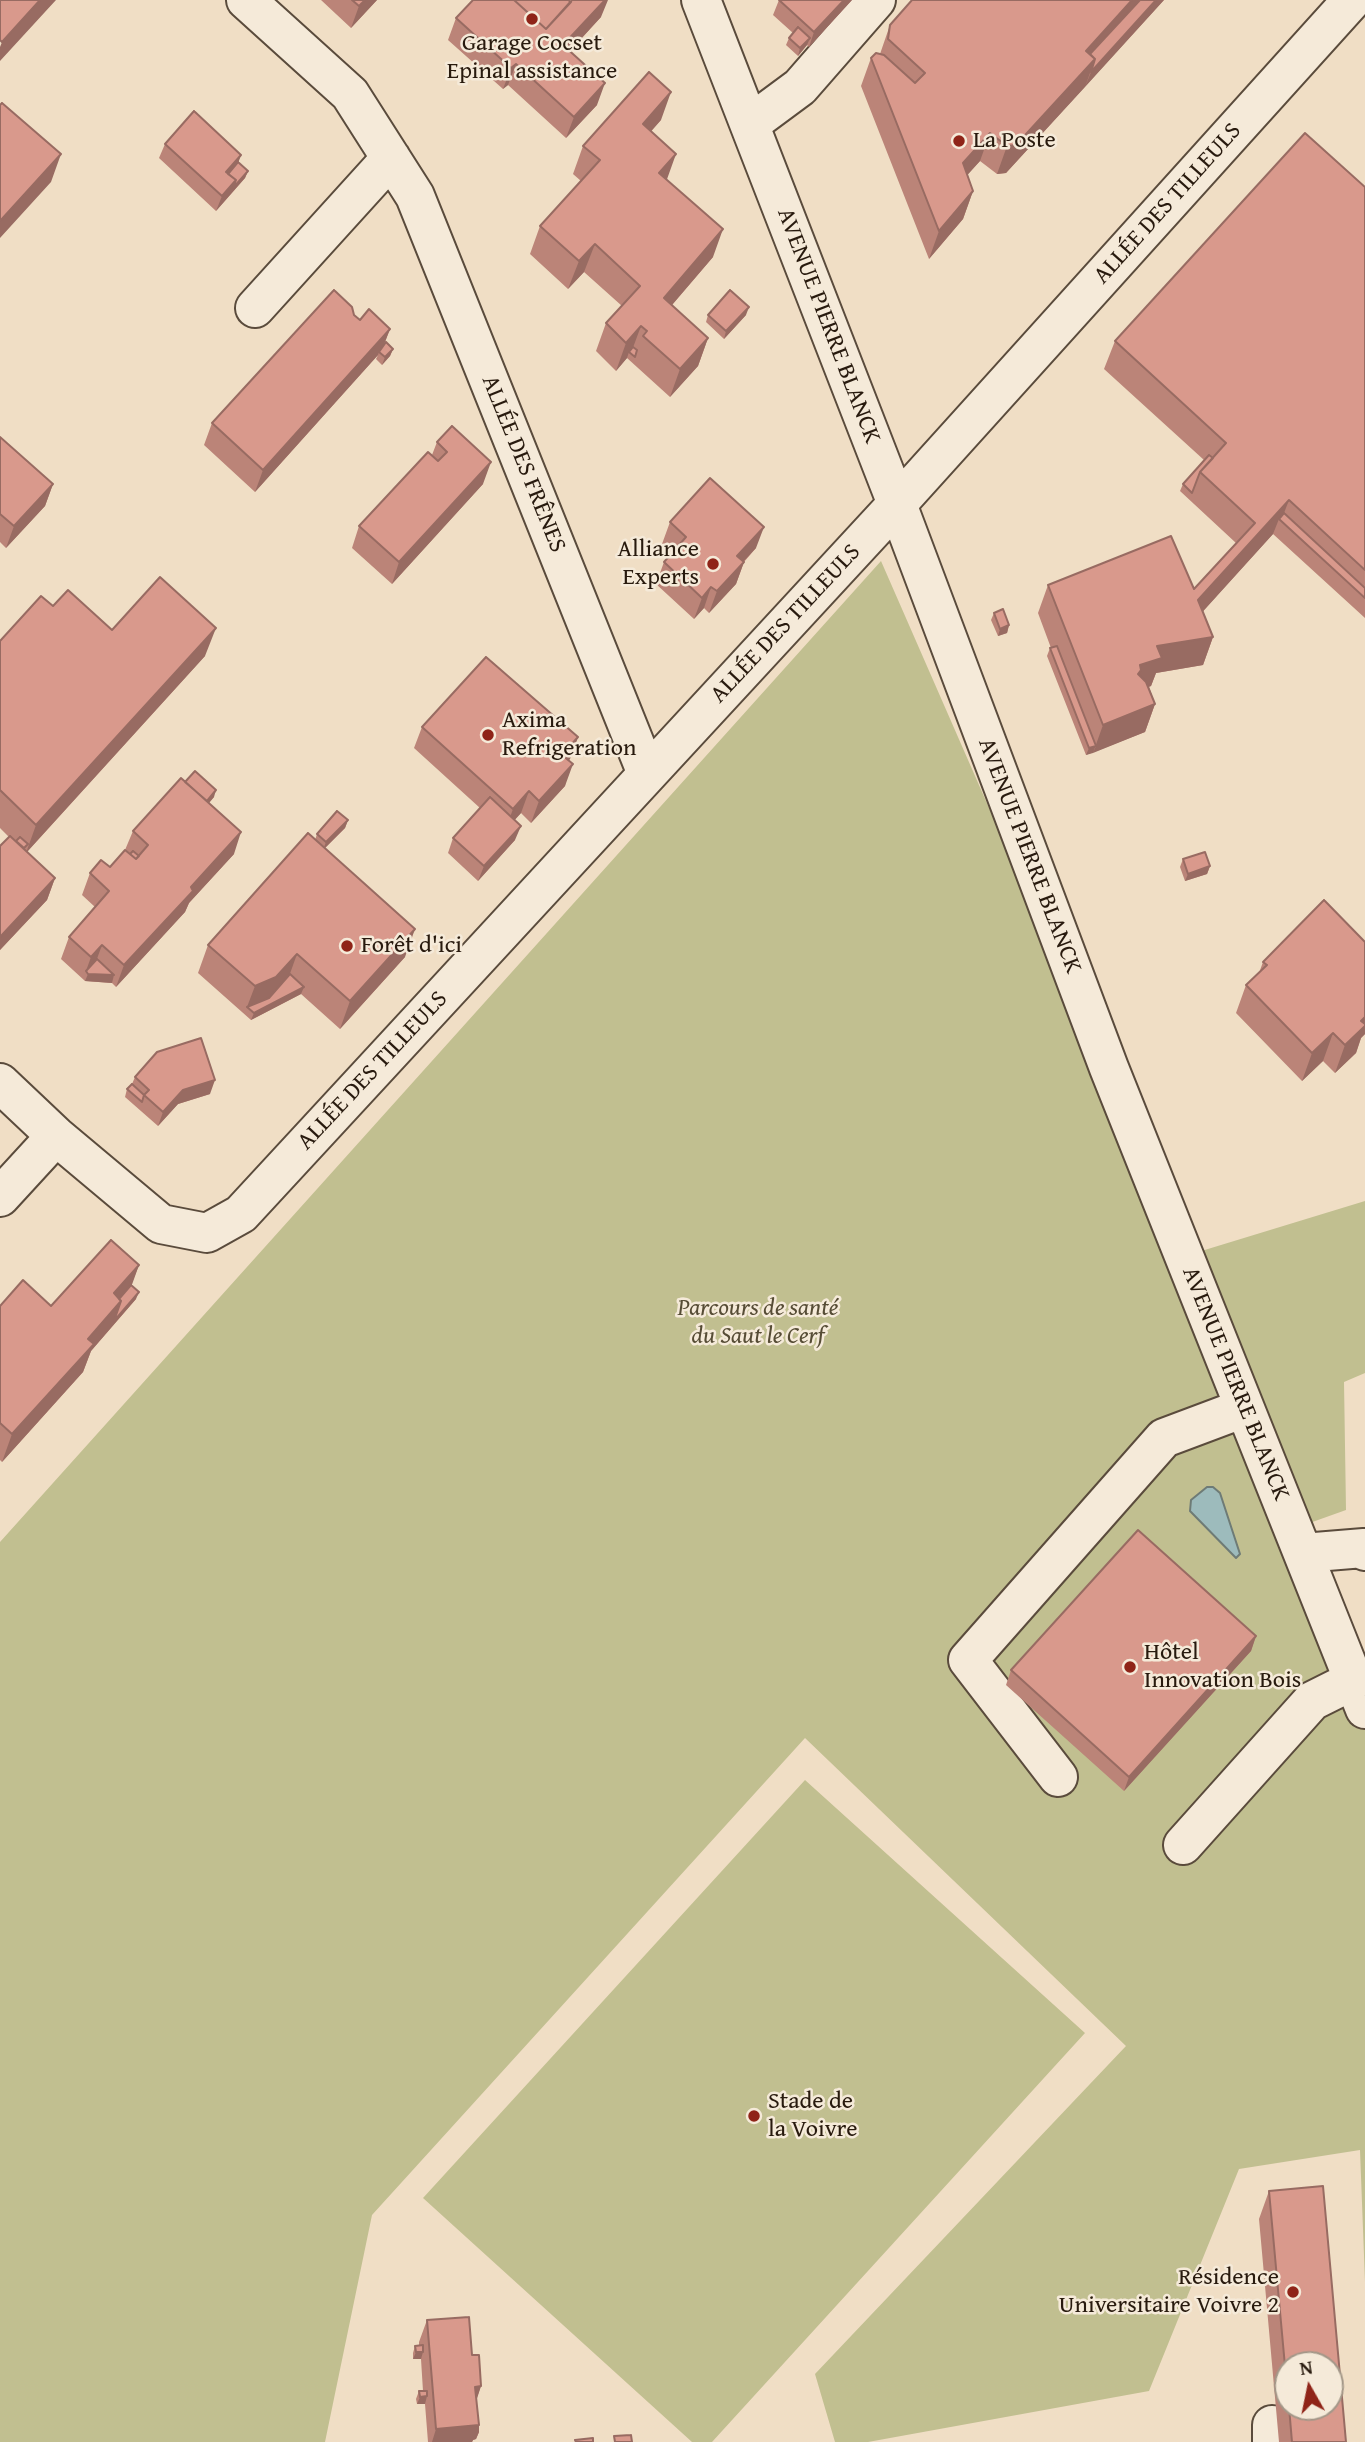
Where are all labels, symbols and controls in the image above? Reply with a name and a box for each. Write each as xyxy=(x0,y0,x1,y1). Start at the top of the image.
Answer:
marker: Garage Cocset Epinal assistance xyxy=(524,11,540,27)
place label: Garage Cocset Epinal assistance xyxy=(447,30,617,86)
street label: ALLÉE DES TILLEULS xyxy=(1088,118,1248,290)
place label: La Poste xyxy=(973,127,1056,155)
marker: La Poste xyxy=(951,133,967,149)
street label: AVENUE PIERRE BLANCK xyxy=(770,204,886,448)
street label: ALLÉE DES FRÊNES xyxy=(474,371,572,557)
place label: Alliance Experts xyxy=(618,536,699,592)
street label: ALLÉE DES TILLEULS xyxy=(705,539,867,709)
marker: Alliance Experts xyxy=(705,556,721,572)
place label: Axima Refrigeration xyxy=(502,707,637,763)
marker: Axima Refrigeration xyxy=(480,727,496,743)
street label: AVENUE PIERRE BLANCK xyxy=(971,734,1087,978)
place label: Forêt d'ici xyxy=(361,932,462,960)
marker: Forêt d'ici xyxy=(339,938,355,954)
street label: ALLÉE DES TILLEULS xyxy=(292,986,454,1156)
street label: AVENUE PIERRE BLANCK xyxy=(1175,1263,1295,1505)
park label: Parcours de santé du Saut le Cerf xyxy=(678,1295,838,1351)
place label: Hôtel Innovation Bois xyxy=(1144,1639,1301,1695)
marker: Hôtel Innovation Bois xyxy=(1122,1659,1138,1675)
place label: Stade de la Voivre xyxy=(768,2088,857,2144)
marker: Stade de la Voivre xyxy=(746,2108,762,2124)
place label: Résidence Universitaire Voivre 2 xyxy=(1059,2264,1279,2320)
marker: Résidence Universitaire Voivre 2 xyxy=(1285,2284,1301,2300)
north arrow xyxy=(1274,2351,1344,2421)
text: N xyxy=(1298,2352,1314,2382)

